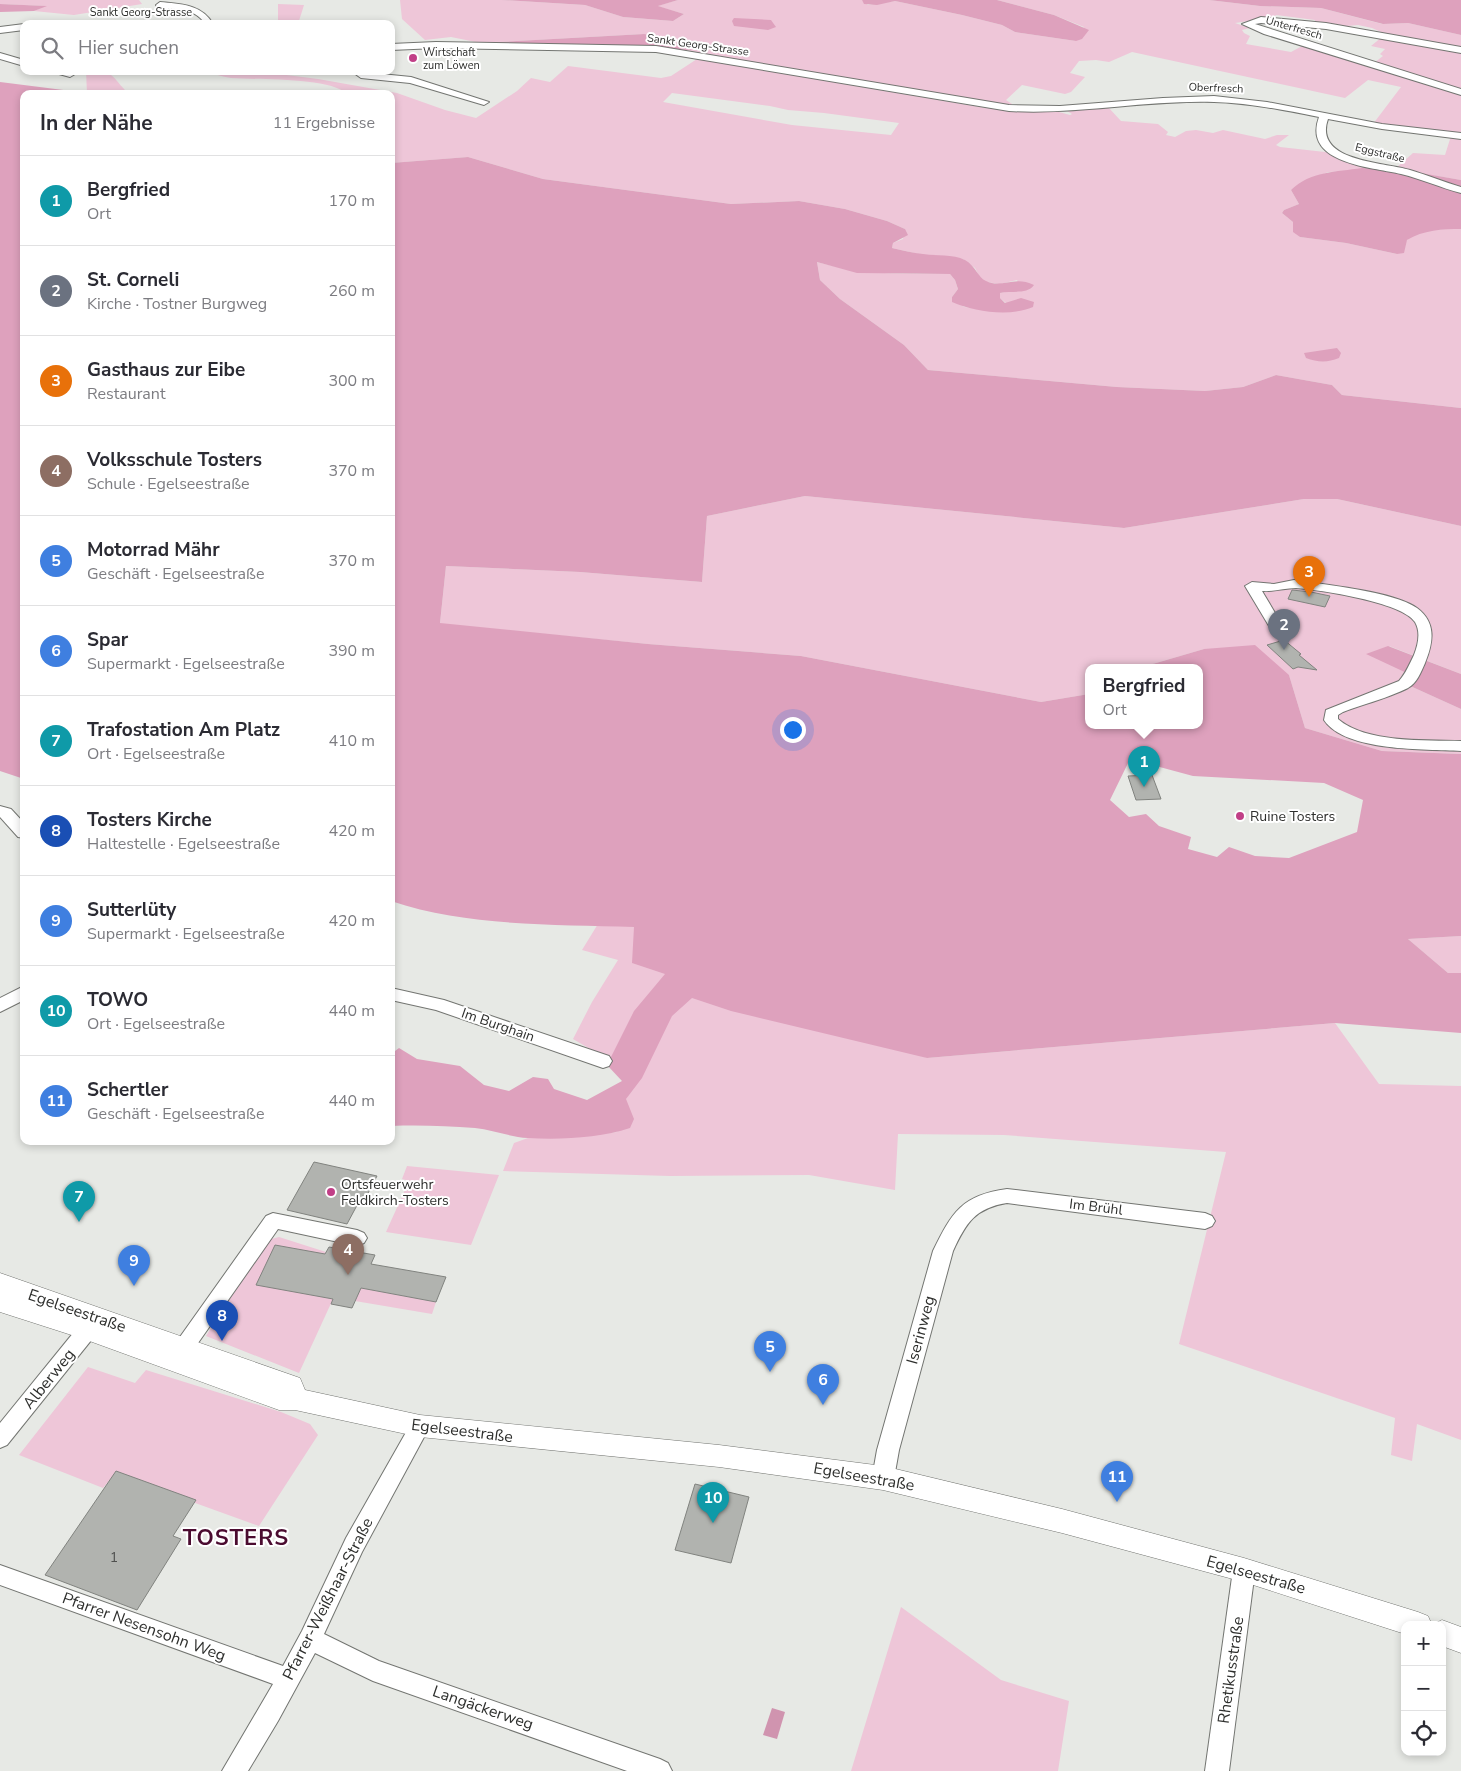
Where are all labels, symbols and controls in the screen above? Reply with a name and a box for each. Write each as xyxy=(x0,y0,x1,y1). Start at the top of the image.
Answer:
street label: Sankt Georg-Strasse xyxy=(90,5,192,20)
street label: Unterfresch xyxy=(1264,13,1324,43)
search box xyxy=(20,20,395,75)
street label: Sankt Georg-Strasse xyxy=(646,30,750,60)
icon: search xyxy=(38,34,66,62)
text: Hier suchen xyxy=(78,35,179,61)
place label: Wirtschaft zum Löwen xyxy=(423,45,480,73)
marker: Wirtschaft zum Löwen xyxy=(407,52,419,64)
street label: Oberfresch xyxy=(1188,80,1244,96)
text: In der Nähe xyxy=(40,109,153,137)
text: 11 Ergebnisse xyxy=(273,112,375,134)
street label: Eggstraße xyxy=(1354,140,1407,166)
text: Bergfried xyxy=(87,177,170,203)
text: 1 xyxy=(51,190,61,212)
text: 170 m xyxy=(328,190,375,212)
text: Ort xyxy=(87,203,111,225)
text: St. Corneli xyxy=(87,267,179,293)
text: 2 xyxy=(51,280,61,302)
text: 260 m xyxy=(328,280,375,302)
text: Kirche · Tostner Burgweg xyxy=(87,293,267,315)
text: Gasthaus zur Eibe xyxy=(87,357,245,383)
text: 3 xyxy=(51,370,61,392)
text: 300 m xyxy=(328,370,375,392)
text: Restaurant xyxy=(87,383,166,405)
text: Volksschule Tosters xyxy=(87,447,262,473)
text: 4 xyxy=(51,460,61,482)
text: 370 m xyxy=(328,460,375,482)
text: Schule · Egelseestraße xyxy=(87,473,250,495)
text: Motorrad Mähr xyxy=(87,537,220,563)
text: 5 xyxy=(51,550,61,572)
text: 370 m xyxy=(328,550,375,572)
pin: 3 xyxy=(1293,556,1325,597)
text: Geschäft · Egelseestraße xyxy=(87,563,264,585)
pin: 2 xyxy=(1268,609,1300,650)
text: Spar xyxy=(87,627,128,653)
text: 6 xyxy=(51,640,61,662)
text: 390 m xyxy=(328,640,375,662)
text: Supermarkt · Egelseestraße xyxy=(87,653,285,675)
popup xyxy=(1085,664,1203,729)
text: Bergfried xyxy=(1102,673,1186,699)
text: Ort xyxy=(1102,699,1127,721)
text: Trafostation Am Platz xyxy=(87,717,280,743)
your location xyxy=(780,717,806,743)
text: 7 xyxy=(51,730,61,752)
text: 410 m xyxy=(328,730,375,752)
text: Ort · Egelseestraße xyxy=(87,743,225,765)
pin: 1 xyxy=(1128,746,1160,787)
text: Tosters Kirche xyxy=(87,807,212,833)
place label: Ruine Tosters xyxy=(1250,807,1335,826)
marker: Ruine Tosters xyxy=(1234,810,1246,822)
text: 8 xyxy=(51,820,61,842)
text: 420 m xyxy=(328,820,375,842)
text: Haltestelle · Egelseestraße xyxy=(87,833,280,855)
text: Sutterlüty xyxy=(87,897,176,923)
text: 9 xyxy=(51,910,61,932)
text: 420 m xyxy=(328,910,375,932)
text: Supermarkt · Egelseestraße xyxy=(87,923,285,945)
text: TOWO xyxy=(87,987,148,1013)
text: 10 xyxy=(46,1000,66,1022)
text: 440 m xyxy=(328,1000,375,1022)
street label: Im Burghain xyxy=(459,1004,537,1046)
text: Ort · Egelseestraße xyxy=(87,1013,225,1035)
text: Schertler xyxy=(87,1077,168,1103)
text: 11 xyxy=(46,1090,66,1112)
text: 440 m xyxy=(328,1090,375,1112)
text: Geschäft · Egelseestraße xyxy=(87,1103,264,1125)
place label: Ortsfeuerwehr Feldkirch-Tosters xyxy=(341,1175,449,1210)
pin: 7 xyxy=(63,1181,95,1222)
marker: Ortsfeuerwehr Feldkirch-Tosters xyxy=(325,1186,337,1198)
street label: Im Brühl xyxy=(1068,1194,1125,1220)
pin: 4 xyxy=(332,1234,364,1275)
pin: 9 xyxy=(118,1245,150,1286)
street label: Egelseestraße xyxy=(25,1284,129,1338)
street label: Iserinweg xyxy=(901,1293,941,1367)
pin: 8 xyxy=(206,1300,238,1341)
pin: 5 xyxy=(754,1331,786,1372)
street label: Alberweg xyxy=(18,1344,80,1414)
pin: 6 xyxy=(807,1364,839,1405)
street label: Egelseestraße xyxy=(410,1414,514,1448)
street label: Egelseestraße xyxy=(812,1457,916,1497)
pin: 11 xyxy=(1101,1461,1133,1502)
pin: 10 xyxy=(697,1482,729,1523)
street label: Pfarrer-Weißhaar-Straße xyxy=(277,1514,379,1684)
district label: TOSTERS xyxy=(183,1523,289,1553)
house number: 1 xyxy=(110,1548,118,1567)
street label: Egelseestraße xyxy=(1204,1550,1308,1600)
street label: Pfarrer Nesensohn Weg xyxy=(59,1587,229,1667)
street label: Rhetikusstraße xyxy=(1213,1615,1249,1725)
map controls xyxy=(1401,1621,1446,1756)
button: + xyxy=(1401,1621,1446,1666)
button: − xyxy=(1401,1666,1446,1711)
street label: Langäckerweg xyxy=(430,1680,536,1736)
button: locate xyxy=(1401,1711,1446,1756)

